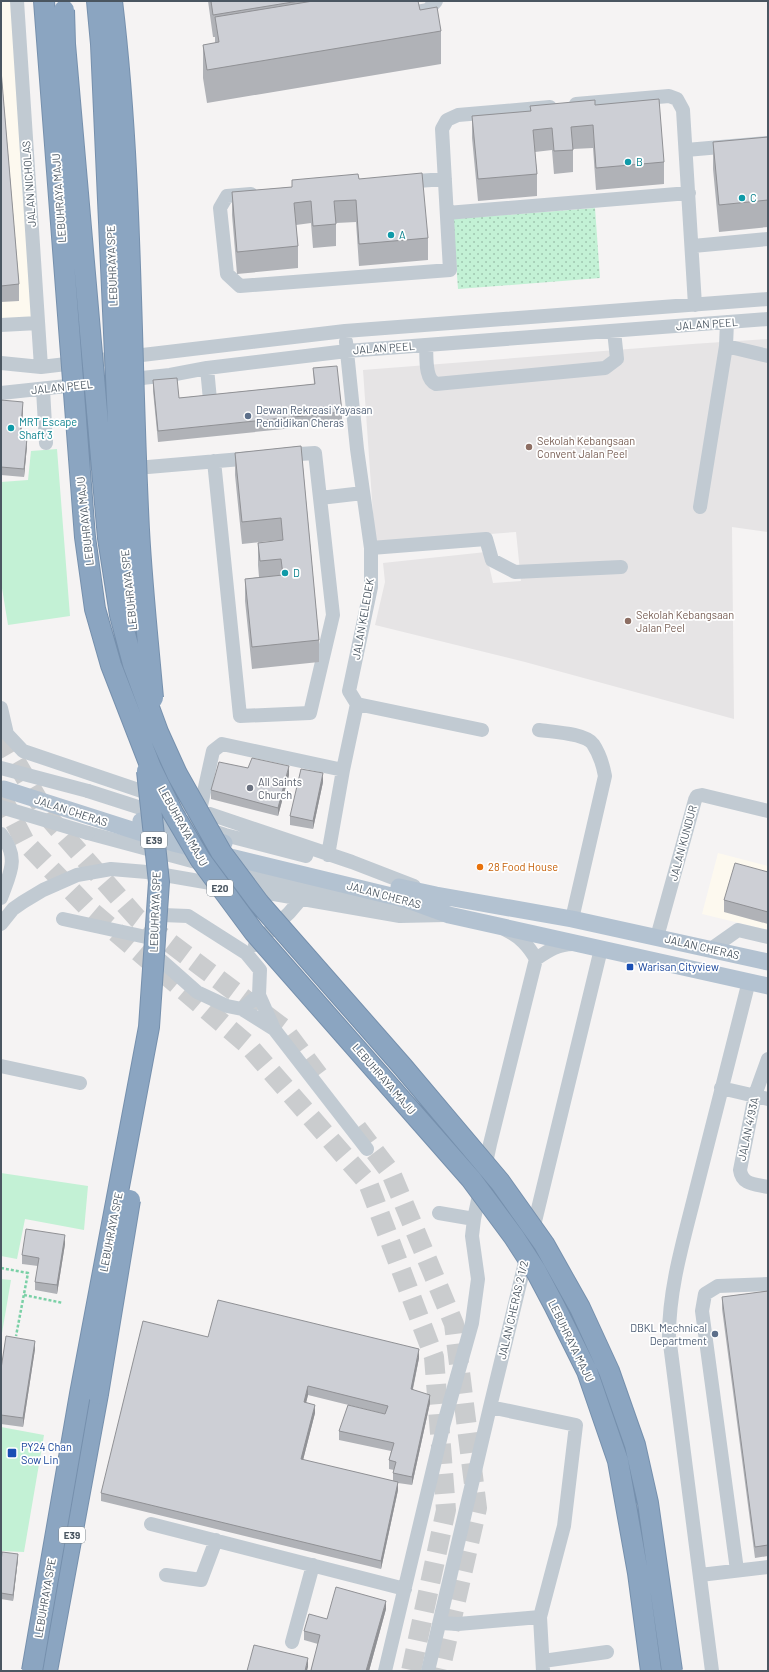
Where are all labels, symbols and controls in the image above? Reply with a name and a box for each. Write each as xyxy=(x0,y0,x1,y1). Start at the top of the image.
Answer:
street label: JALAN NICHOLAS xyxy=(19,140,38,228)
street label: LEBUHRAYA MAJU xyxy=(49,153,68,243)
place label: B xyxy=(636,155,643,168)
marker: B xyxy=(623,157,633,167)
place label: C xyxy=(750,191,757,204)
marker: C xyxy=(737,193,747,203)
street label: LEBUHRAYA SPE xyxy=(104,225,119,307)
place label: A xyxy=(399,228,406,241)
marker: A xyxy=(386,230,396,240)
street label: JALAN PEEL xyxy=(676,315,738,332)
street label: JALAN PEEL xyxy=(353,339,415,356)
street label: JALAN PEEL xyxy=(30,377,93,396)
place label: Dewan Rekreasi Yayasan Pendidikan Cheras xyxy=(256,403,373,429)
marker: Dewan Rekreasi Yayasan Pendidikan Cheras xyxy=(243,411,253,421)
place label: MRT Escape Shaft 3 xyxy=(19,415,77,441)
marker: MRT Escape Shaft 3 xyxy=(6,423,16,433)
place label: Sekolah Kebangsaan Convent Jalan Peel xyxy=(537,434,635,460)
marker: Sekolah Kebangsaan Convent Jalan Peel xyxy=(524,442,534,452)
street label: LEBUHRAYA MAJU xyxy=(73,476,96,566)
street label: LEBUHRAYA SPE xyxy=(118,549,139,631)
place label: D xyxy=(293,566,300,579)
marker: D xyxy=(280,568,290,578)
street label: JALAN KELEDEK xyxy=(349,577,376,661)
place label: Sekolah Kebangsaan Jalan Peel xyxy=(636,608,734,634)
marker: Sekolah Kebangsaan Jalan Peel xyxy=(623,616,633,626)
place label: All Saints Church xyxy=(258,775,302,801)
street label: LEBUHRAYA MAJU xyxy=(156,783,211,868)
marker: All Saints Church xyxy=(245,783,255,793)
street label: JALAN CHERAS xyxy=(33,793,109,829)
street label: JALAN KUNDUR xyxy=(666,803,699,882)
road number: E39 xyxy=(141,832,167,848)
place label: 28 Food House xyxy=(488,860,558,873)
marker: 28 Food House xyxy=(475,862,485,872)
street label: LEBUHRAYA SPE xyxy=(147,871,162,953)
street label: JALAN CHERAS xyxy=(346,878,423,911)
road number: E20 xyxy=(207,880,233,896)
street label: JALAN CHERAS xyxy=(663,932,741,961)
place label: Warisan Cityview xyxy=(638,960,719,973)
marker: Warisan Cityview xyxy=(625,962,635,972)
street label: LEBUHRAYA MAJU xyxy=(350,1041,419,1117)
street label: JALAN 4/93A xyxy=(734,1096,761,1162)
street label: LEBUHRAYA SPE xyxy=(96,1191,125,1273)
street label: JALAN CHERAS 2 1/2 xyxy=(495,1259,530,1360)
street label: LEBUHRAYA MAJU xyxy=(546,1298,597,1384)
place label: DBKL Mechnical Department xyxy=(630,1321,707,1347)
marker: DBKL Mechnical Department xyxy=(710,1329,720,1339)
place label: PY24 Chan Sow Lin xyxy=(21,1440,72,1466)
marker: PY24 Chan Sow Lin xyxy=(6,1447,18,1459)
road number: E39 xyxy=(59,1527,85,1543)
street label: LEBUHRAYA SPE xyxy=(31,1557,58,1639)

